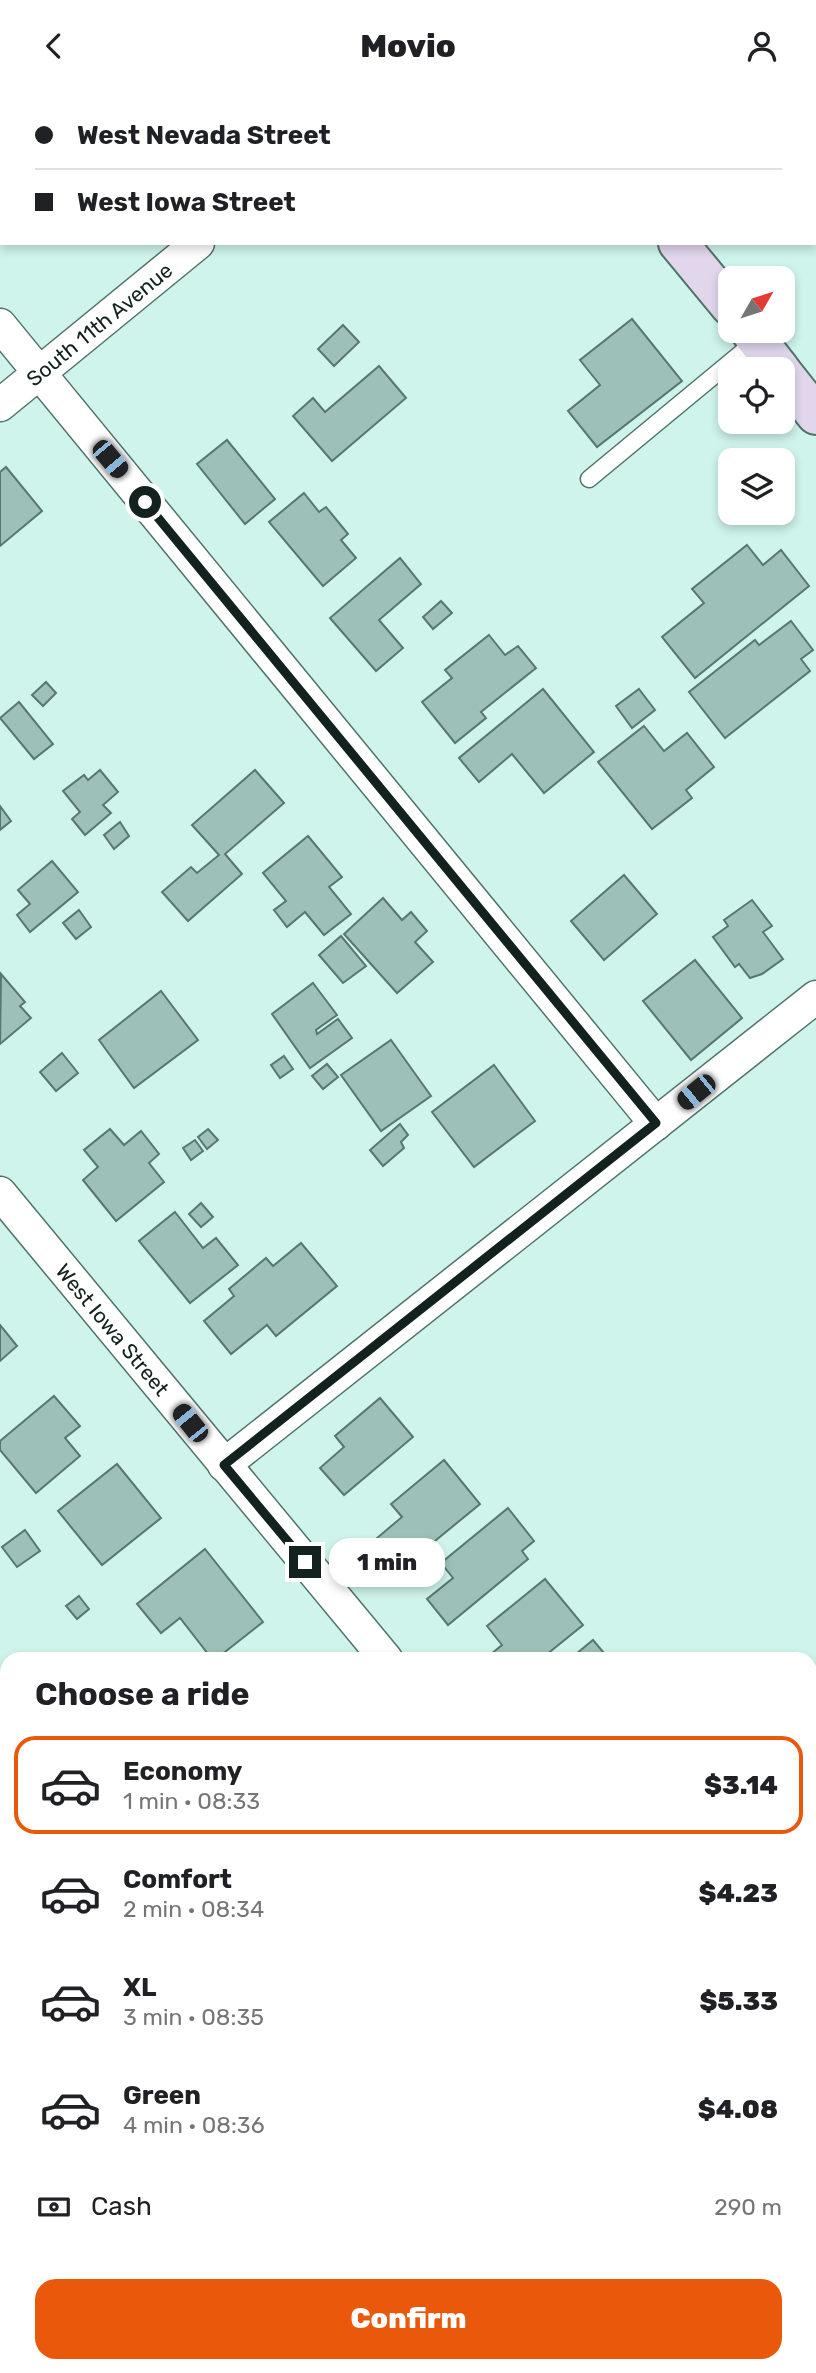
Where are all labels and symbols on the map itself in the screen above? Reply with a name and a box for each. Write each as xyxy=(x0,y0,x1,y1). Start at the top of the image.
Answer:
street label: South 11th Avenue xyxy=(21,257,177,391)
north arrow xyxy=(718,266,794,343)
car xyxy=(89,436,132,482)
route start xyxy=(129,486,161,518)
car xyxy=(674,1071,719,1113)
street label: West Iowa Street xyxy=(51,1258,175,1400)
car xyxy=(169,1400,212,1446)
callout: 1 min xyxy=(330,1537,445,1587)
route end xyxy=(289,1546,321,1578)

